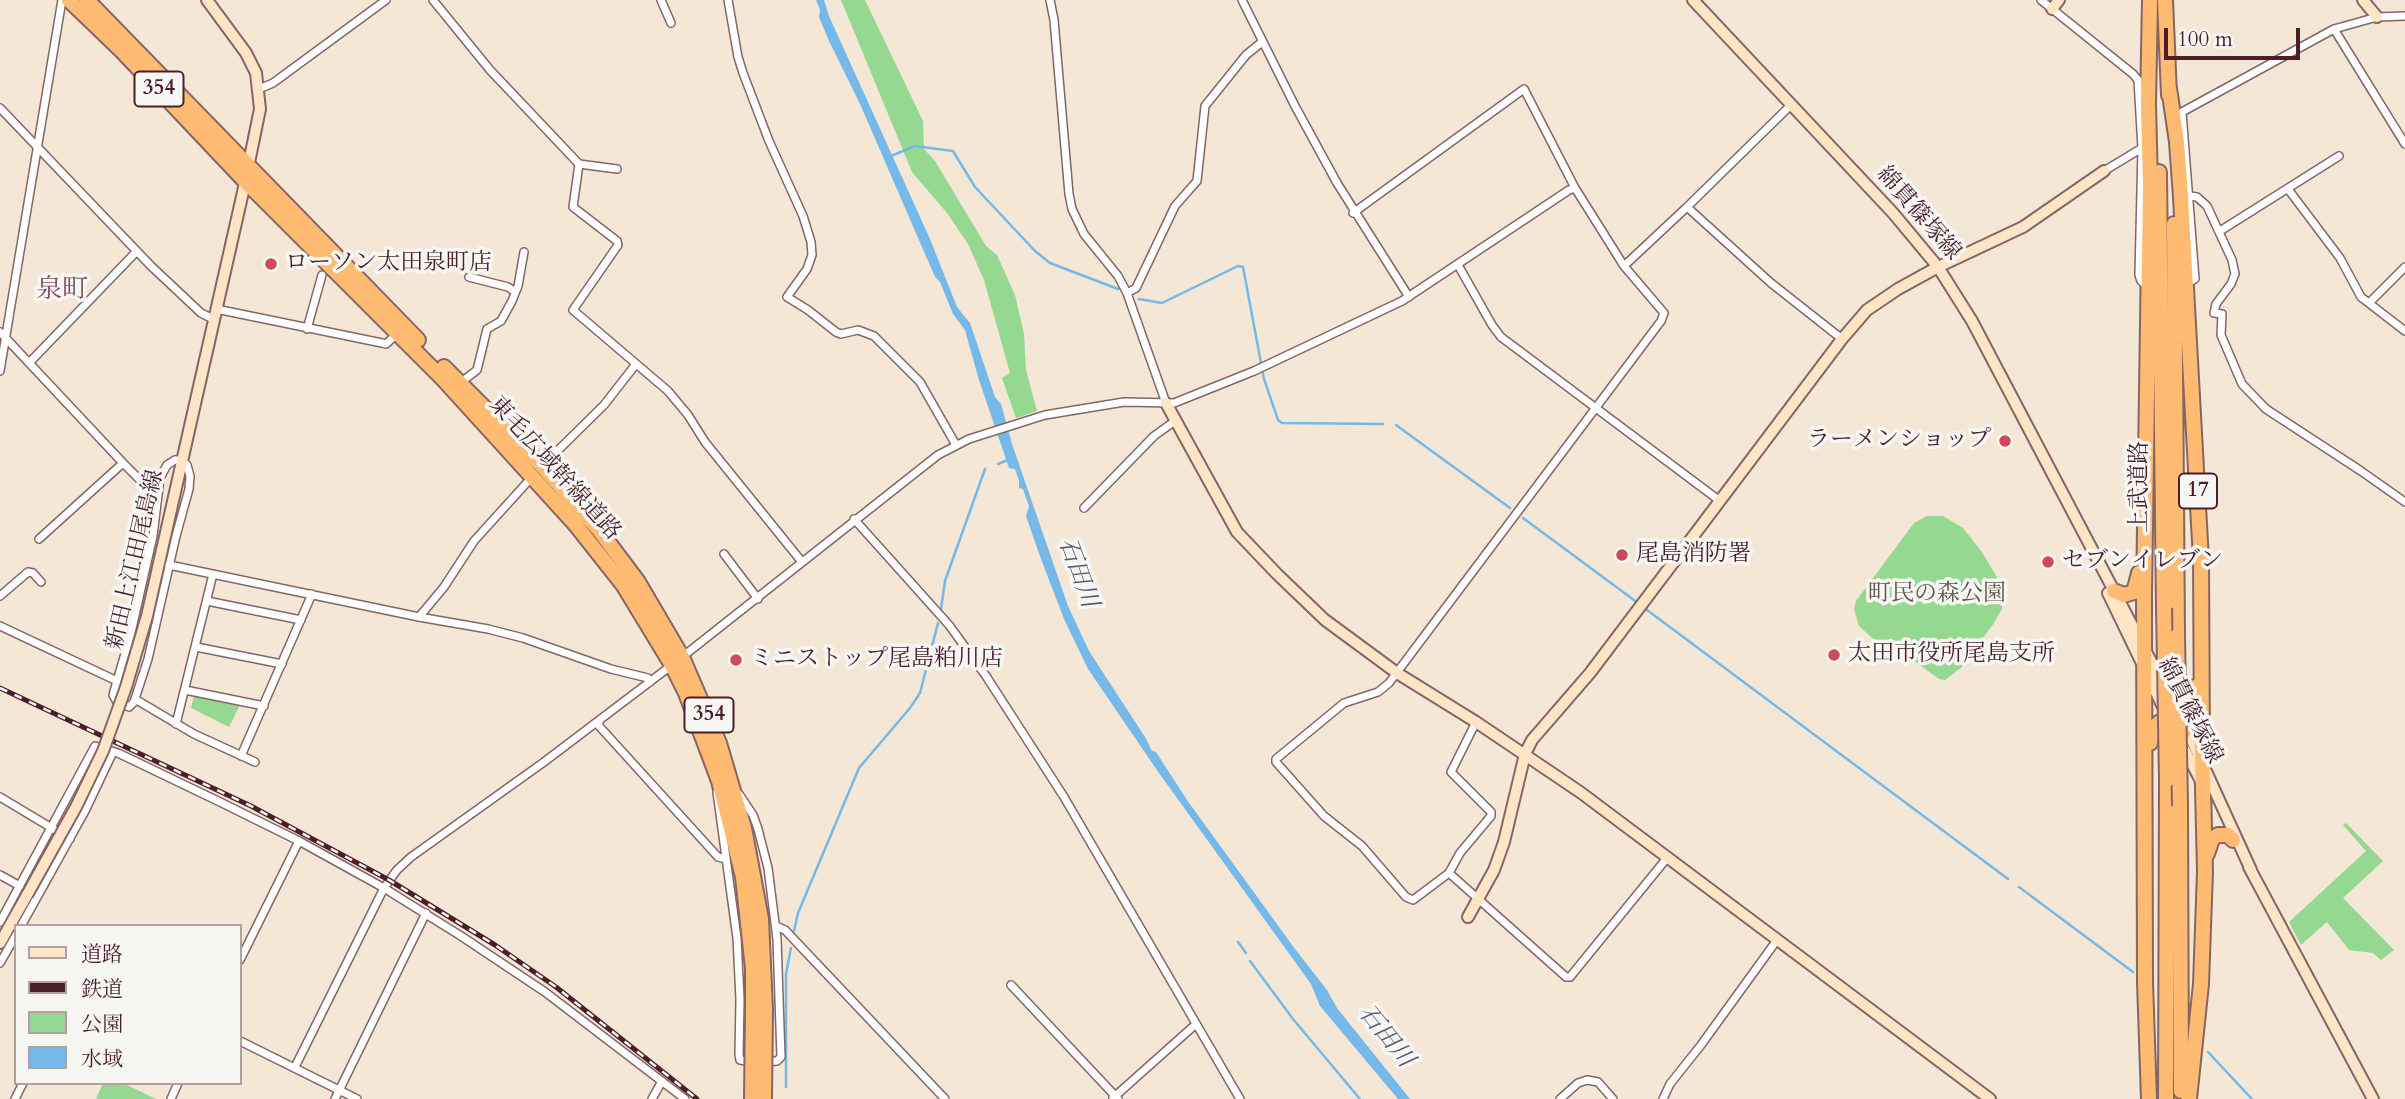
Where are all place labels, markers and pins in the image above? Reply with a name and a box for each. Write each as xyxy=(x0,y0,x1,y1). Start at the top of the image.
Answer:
place label: ローソン太田泉町店 xyxy=(285,250,492,278)
marker: ローソン太田泉町店 xyxy=(263,256,279,272)
place label: ラーメンショップ xyxy=(1807,427,1991,455)
marker: ラーメンショップ xyxy=(1997,433,2013,449)
place label: 尾島消防署 xyxy=(1636,541,1751,569)
marker: 尾島消防署 xyxy=(1614,547,1630,563)
place label: セブンイレブン xyxy=(2062,548,2223,576)
marker: セブンイレブン xyxy=(2040,554,2056,570)
place label: 太田市役所尾島支所 xyxy=(1848,641,2055,669)
place label: ミニストップ尾島粕川店 xyxy=(750,646,1003,674)
marker: 太田市役所尾島支所 xyxy=(1826,647,1842,663)
marker: ミニストップ尾島粕川店 xyxy=(728,652,744,668)

